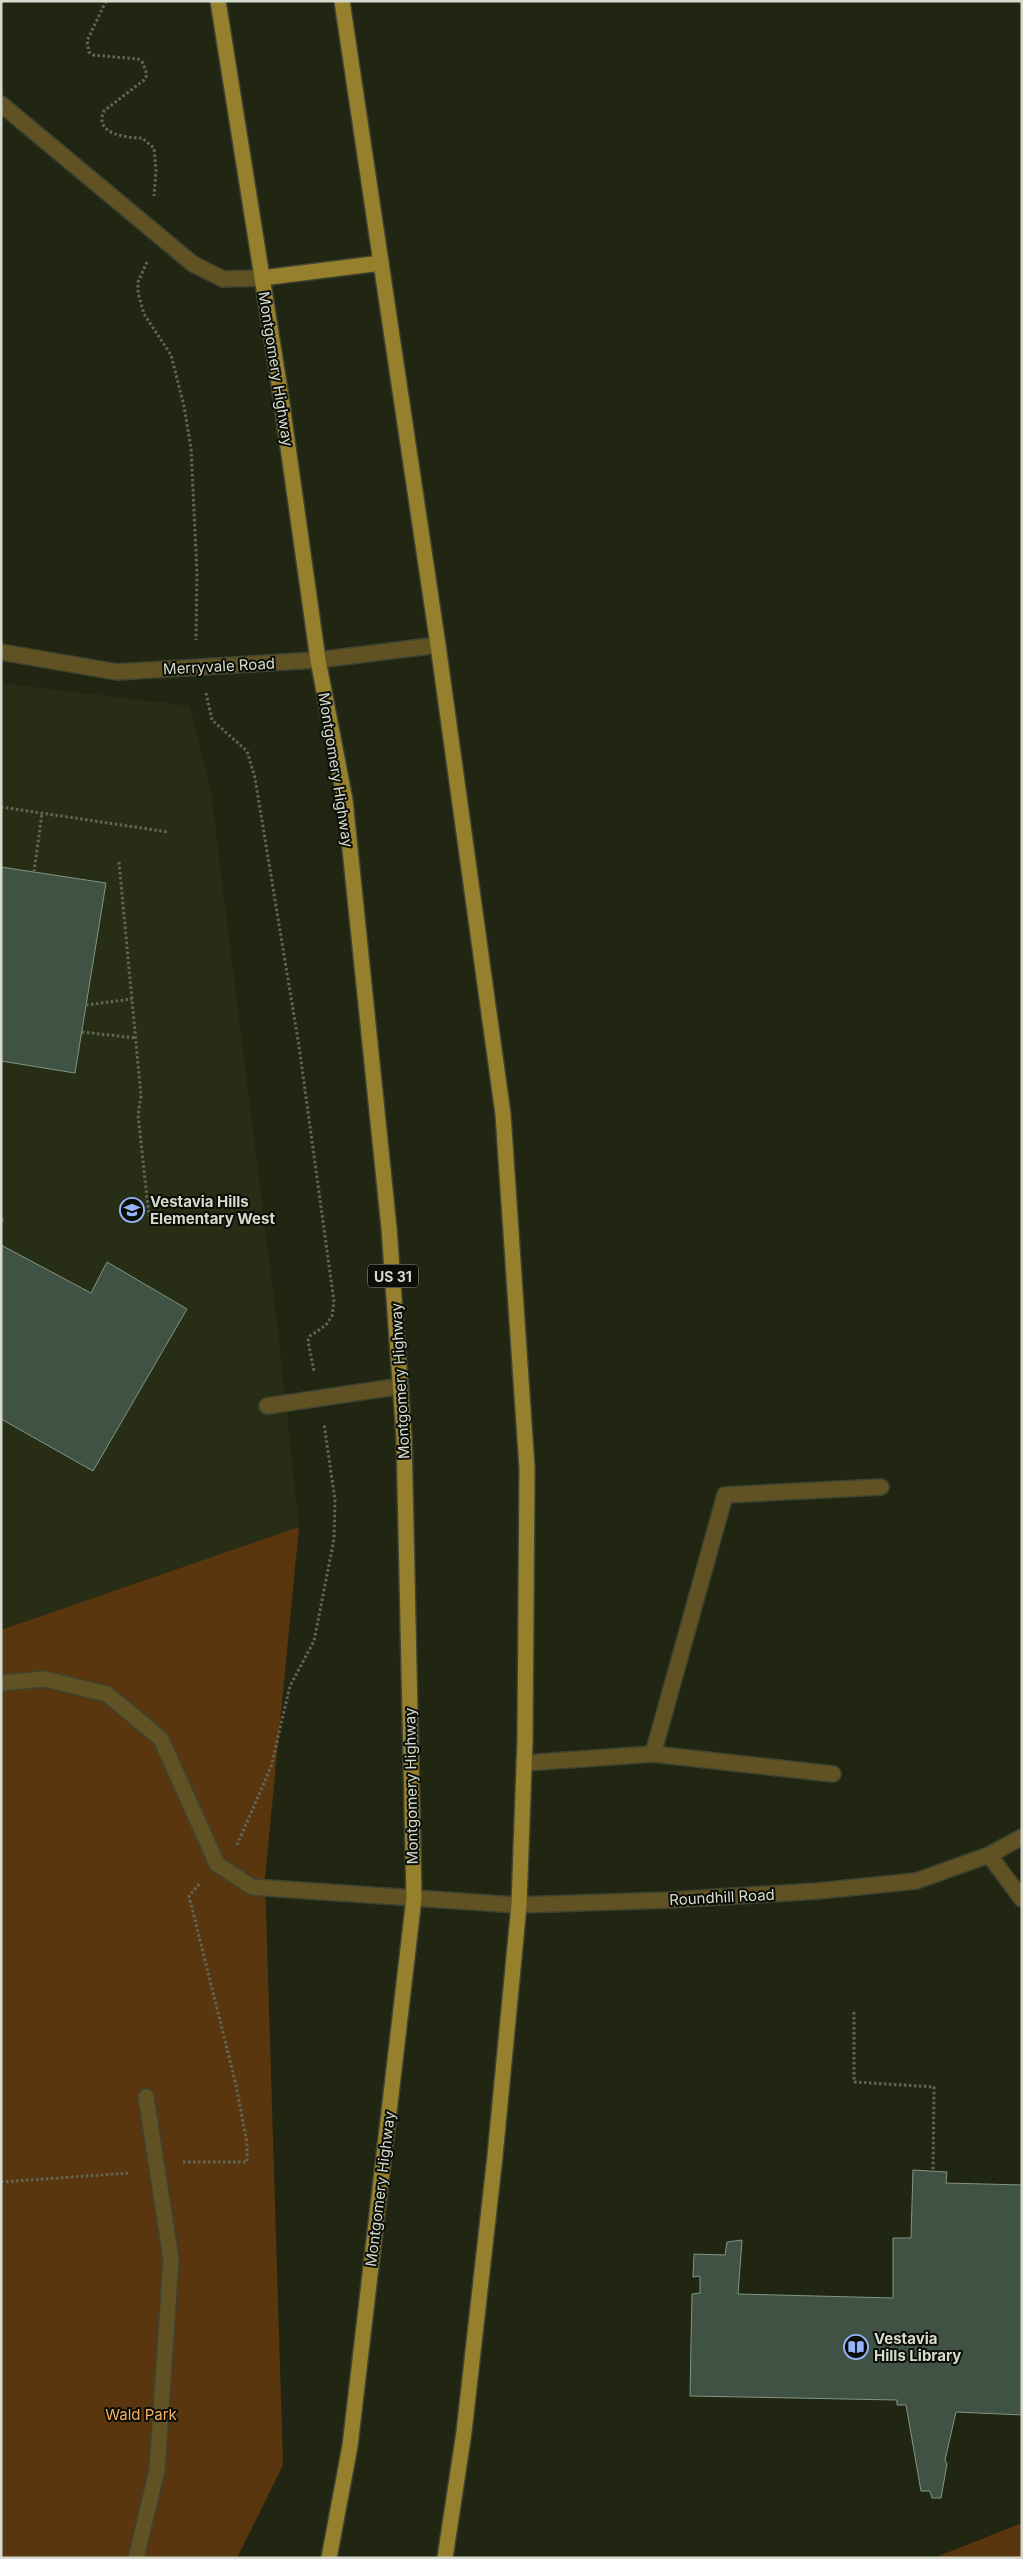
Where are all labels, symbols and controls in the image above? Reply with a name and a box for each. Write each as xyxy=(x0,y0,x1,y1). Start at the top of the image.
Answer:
street label: Montgomery Highway xyxy=(254,290,298,448)
street label: Merryvale Road xyxy=(163,654,275,678)
street label: Montgomery Highway xyxy=(314,691,358,849)
place label: Vestavia Hills Elementary West xyxy=(150,1192,275,1228)
school or university icon: Vestavia Hills Elementary West xyxy=(119,1197,145,1223)
road number: US 31 xyxy=(368,1264,418,1288)
street label: Montgomery Highway xyxy=(386,1302,414,1460)
street label: Montgomery Highway xyxy=(400,1707,422,1864)
street label: Roundhill Road xyxy=(669,1885,775,1909)
street label: Montgomery Highway xyxy=(361,2110,399,2268)
place label: Vestavia Hills Library xyxy=(874,2329,961,2365)
library icon: Vestavia Hills Library xyxy=(843,2334,869,2360)
park label: Wald Park xyxy=(105,2405,178,2424)

